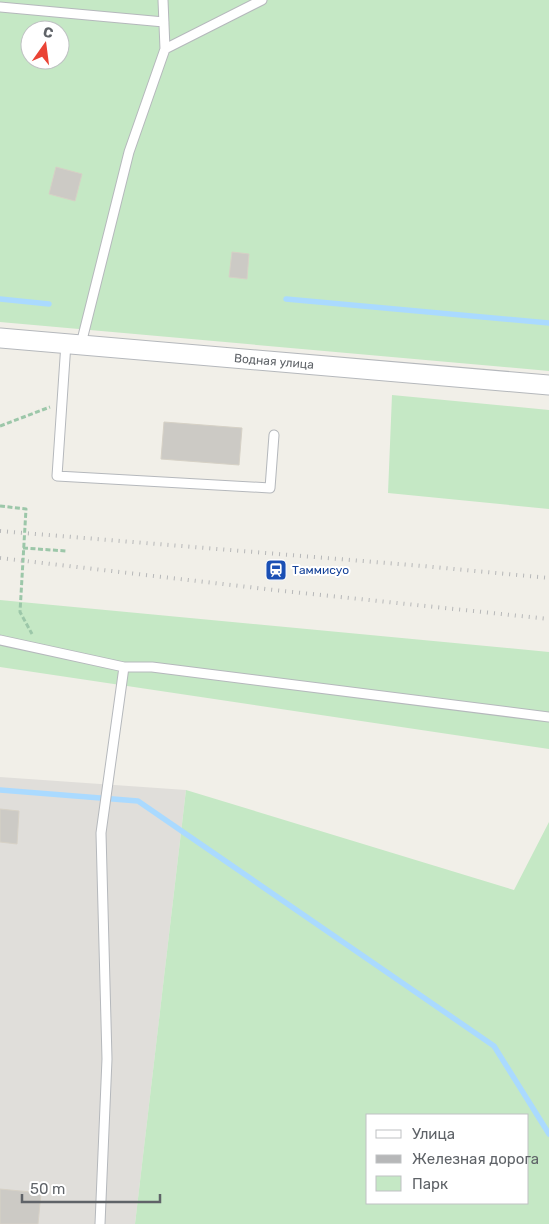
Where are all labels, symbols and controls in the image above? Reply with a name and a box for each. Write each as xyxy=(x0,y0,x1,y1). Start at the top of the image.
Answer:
north arrow xyxy=(20,20,70,70)
text: С xyxy=(41,23,55,42)
street label: Водная улица xyxy=(233,351,315,372)
station icon: Таммисуо xyxy=(264,558,288,582)
place label: Таммисуо xyxy=(292,563,349,577)
legend xyxy=(366,1114,529,1204)
text: Улица xyxy=(412,1125,455,1143)
text: Железная дорога xyxy=(412,1150,539,1168)
scale bar xyxy=(22,1172,160,1204)
text: Парк xyxy=(412,1175,448,1193)
text: 50 m xyxy=(30,1180,65,1198)

